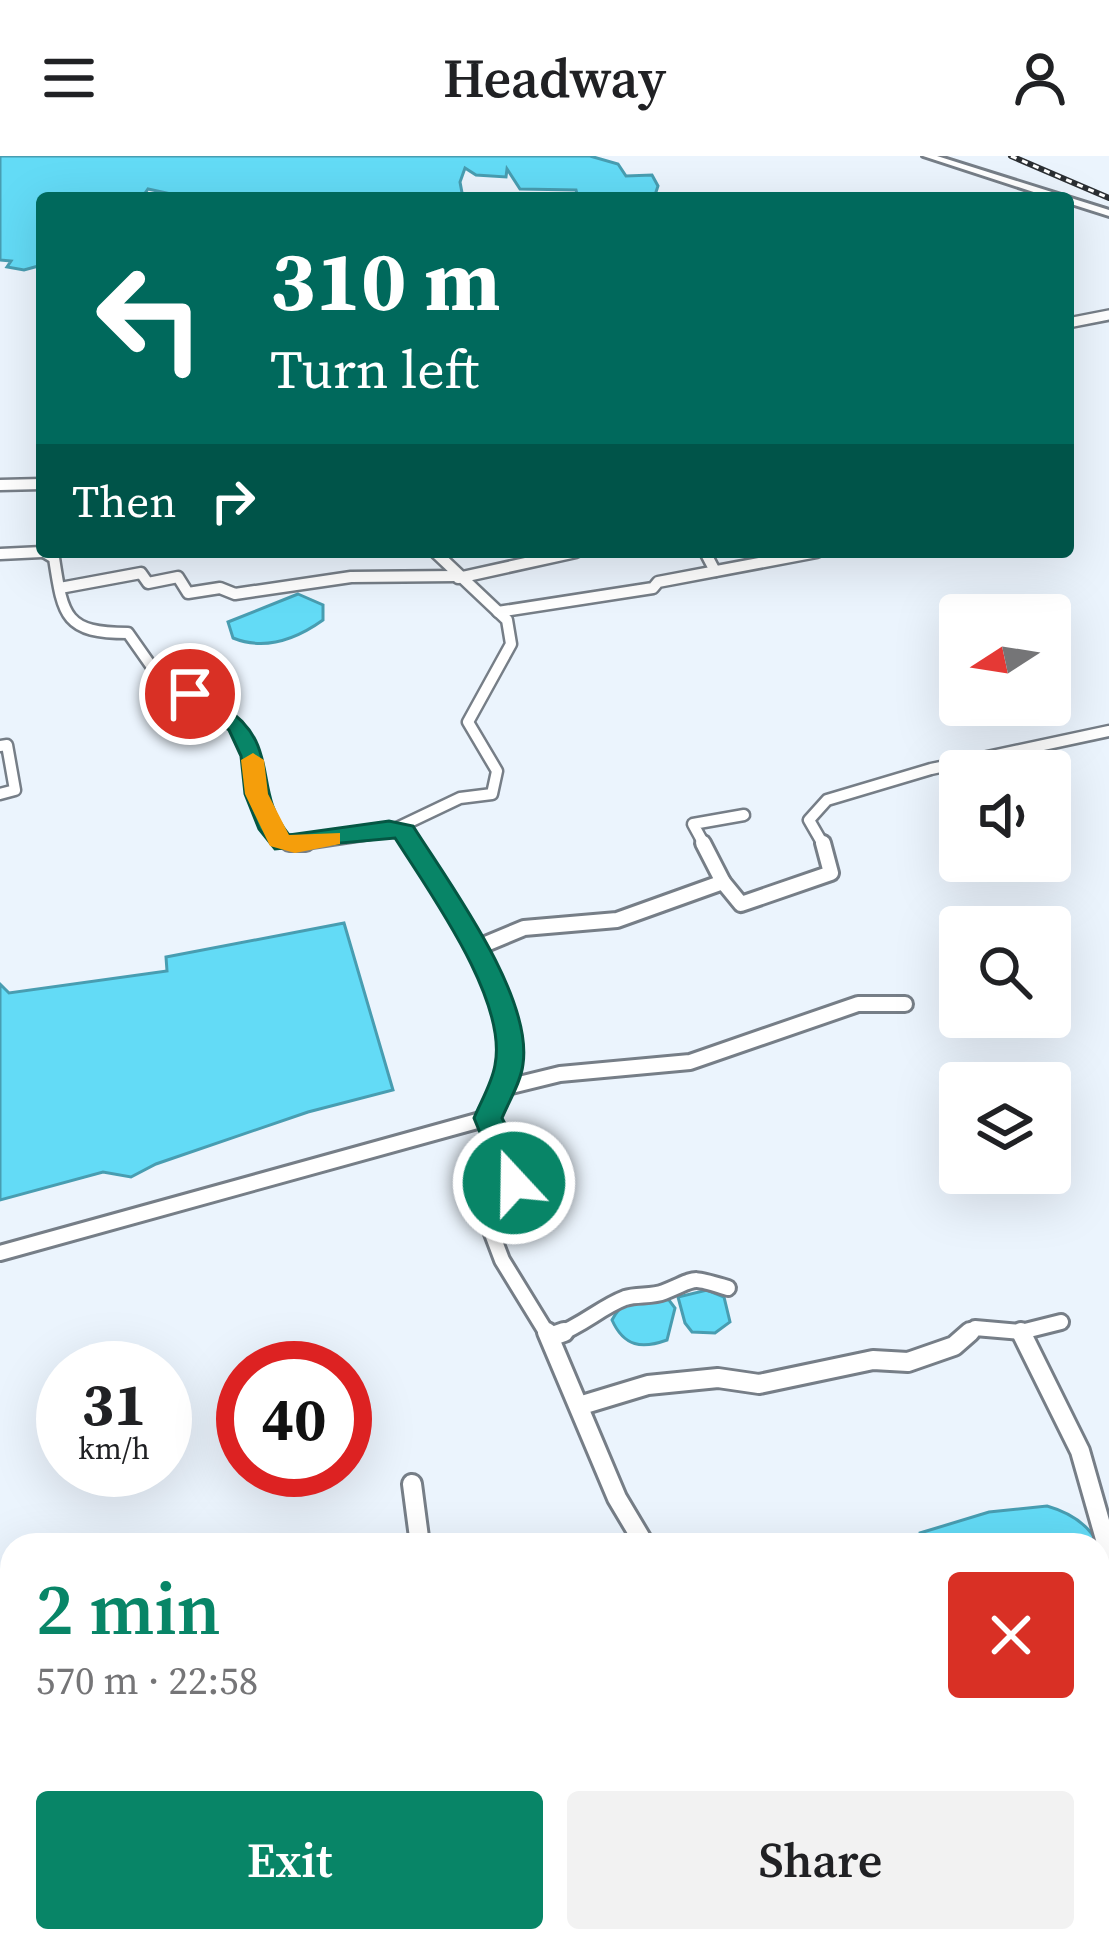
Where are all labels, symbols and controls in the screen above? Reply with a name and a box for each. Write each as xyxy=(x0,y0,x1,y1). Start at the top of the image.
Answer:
text: Headway xyxy=(443,41,666,115)
icon: menu xyxy=(36,45,102,111)
icon: person xyxy=(1007,45,1073,111)
text: 310 m xyxy=(270,223,501,338)
icon: left xyxy=(72,240,228,396)
text: Turn left xyxy=(270,332,479,406)
icon: right xyxy=(200,468,266,534)
text: Then xyxy=(72,470,176,532)
north arrow xyxy=(939,594,1071,726)
map controls xyxy=(939,594,1071,1194)
pin xyxy=(139,643,241,745)
icon: arrive xyxy=(157,661,223,727)
button: sound xyxy=(939,750,1071,882)
button: search xyxy=(939,906,1071,1038)
button: layers xyxy=(939,1062,1071,1194)
position arrow xyxy=(451,1120,577,1246)
speed limit sign: 40 xyxy=(216,1341,372,1497)
text: 31 xyxy=(81,1363,147,1445)
text: km/h xyxy=(78,1428,150,1469)
text: 2 min xyxy=(36,1559,221,1658)
button: close xyxy=(948,1572,1074,1698)
text: 570 m · 22:58 xyxy=(36,1654,258,1707)
button: Exit xyxy=(36,1791,543,1929)
button: Share xyxy=(567,1791,1074,1929)

